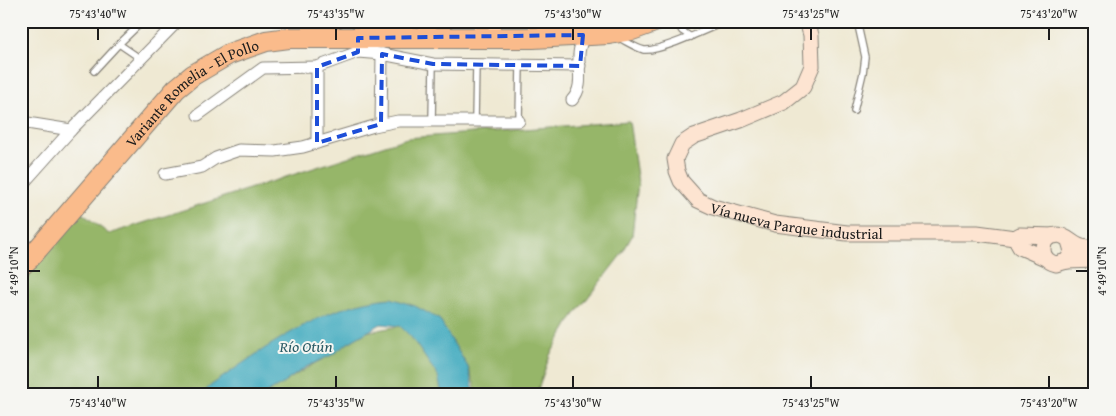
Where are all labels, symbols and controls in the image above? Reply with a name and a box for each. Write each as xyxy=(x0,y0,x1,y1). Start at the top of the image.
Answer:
text: 75°43'40"W xyxy=(69,5,128,22)
text: 75°43'35"W xyxy=(307,5,366,22)
text: 75°43'30"W xyxy=(544,5,603,22)
text: 75°43'25"W xyxy=(782,5,841,22)
text: 75°43'20"W xyxy=(1020,5,1079,22)
street label: Variante Romelia - El Pollo xyxy=(120,34,262,151)
street label: Vía nueva Parque industrial xyxy=(708,196,883,244)
text: 4°49'10"N xyxy=(5,246,22,296)
text: 4°49'10"N xyxy=(1093,246,1110,296)
water label: Río Otún xyxy=(279,334,332,358)
text: 75°43'40"W xyxy=(69,394,128,411)
text: 75°43'35"W xyxy=(307,394,366,411)
text: 75°43'30"W xyxy=(544,394,603,411)
text: 75°43'25"W xyxy=(782,394,841,411)
text: 75°43'20"W xyxy=(1020,394,1079,411)

